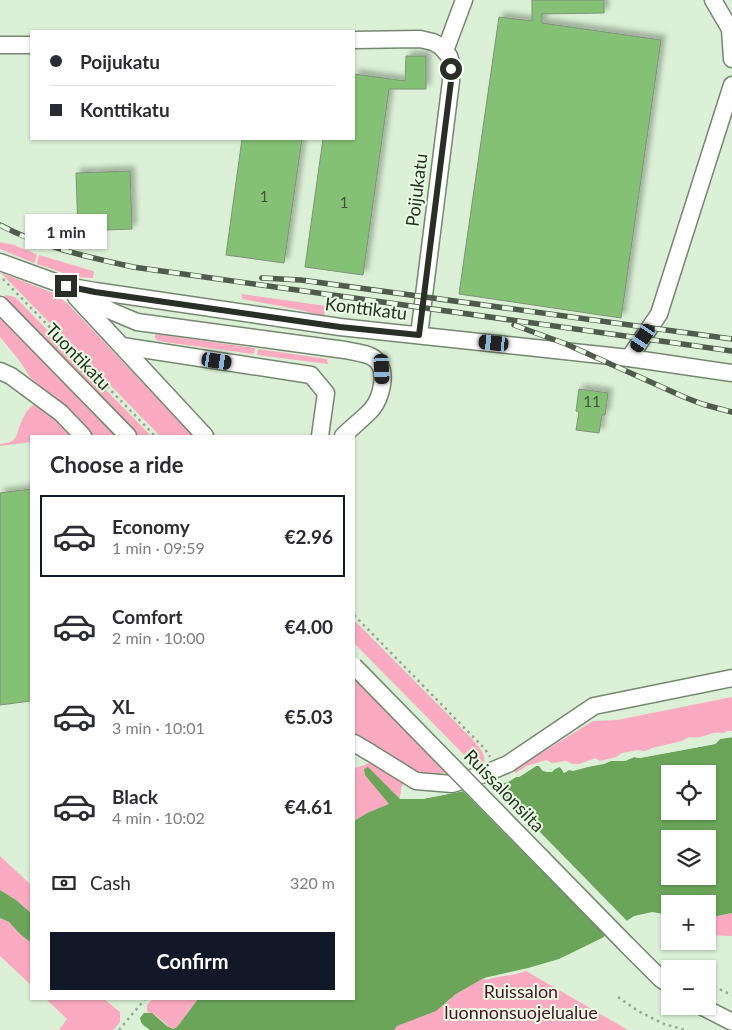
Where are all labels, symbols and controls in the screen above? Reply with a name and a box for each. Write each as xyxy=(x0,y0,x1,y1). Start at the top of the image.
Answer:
text: Poijukatu xyxy=(80,50,160,73)
route start xyxy=(440,58,462,80)
text: Konttikatu xyxy=(80,98,170,121)
street label: Poijukatu xyxy=(401,152,431,228)
house number: 1 xyxy=(260,187,268,205)
house number: 1 xyxy=(340,193,348,211)
callout: 1 min xyxy=(25,214,107,248)
text: 1 min xyxy=(46,222,86,241)
route end xyxy=(55,275,77,297)
street label: Konttikatu xyxy=(324,292,408,324)
street label: Tuontikatu xyxy=(41,318,116,394)
car xyxy=(628,321,657,355)
car xyxy=(478,334,509,352)
car xyxy=(201,351,232,371)
car xyxy=(373,354,390,384)
house number: 11 xyxy=(583,392,601,410)
text: Choose a ride xyxy=(50,451,184,478)
icon: car xyxy=(52,514,97,559)
text: Economy xyxy=(112,515,190,538)
text: €2.96 xyxy=(284,525,333,548)
text: 1 min · 09:59 xyxy=(112,538,205,557)
icon: car xyxy=(52,604,97,649)
text: Comfort xyxy=(112,605,183,628)
text: €4.00 xyxy=(284,615,333,638)
text: 2 min · 10:00 xyxy=(112,628,205,647)
icon: car xyxy=(52,694,97,739)
text: XL xyxy=(112,695,135,718)
text: €5.03 xyxy=(284,705,333,728)
text: 3 min · 10:01 xyxy=(112,718,205,737)
street label: Ruissalonsilta xyxy=(460,745,549,836)
map controls xyxy=(661,765,716,1015)
button: locate xyxy=(661,765,716,820)
icon: car xyxy=(52,784,97,829)
text: Black xyxy=(112,785,158,808)
text: €4.61 xyxy=(284,795,333,818)
text: 4 min · 10:02 xyxy=(112,808,205,827)
button: layers xyxy=(661,830,716,885)
icon: cash xyxy=(50,869,78,897)
text: Cash xyxy=(90,871,131,894)
text: 320 m xyxy=(290,873,335,892)
button: + xyxy=(661,895,716,950)
button: Confirm xyxy=(50,932,335,990)
button: − xyxy=(661,960,716,1015)
park label: Ruissalon luonnonsuojelualue xyxy=(444,980,598,1023)

